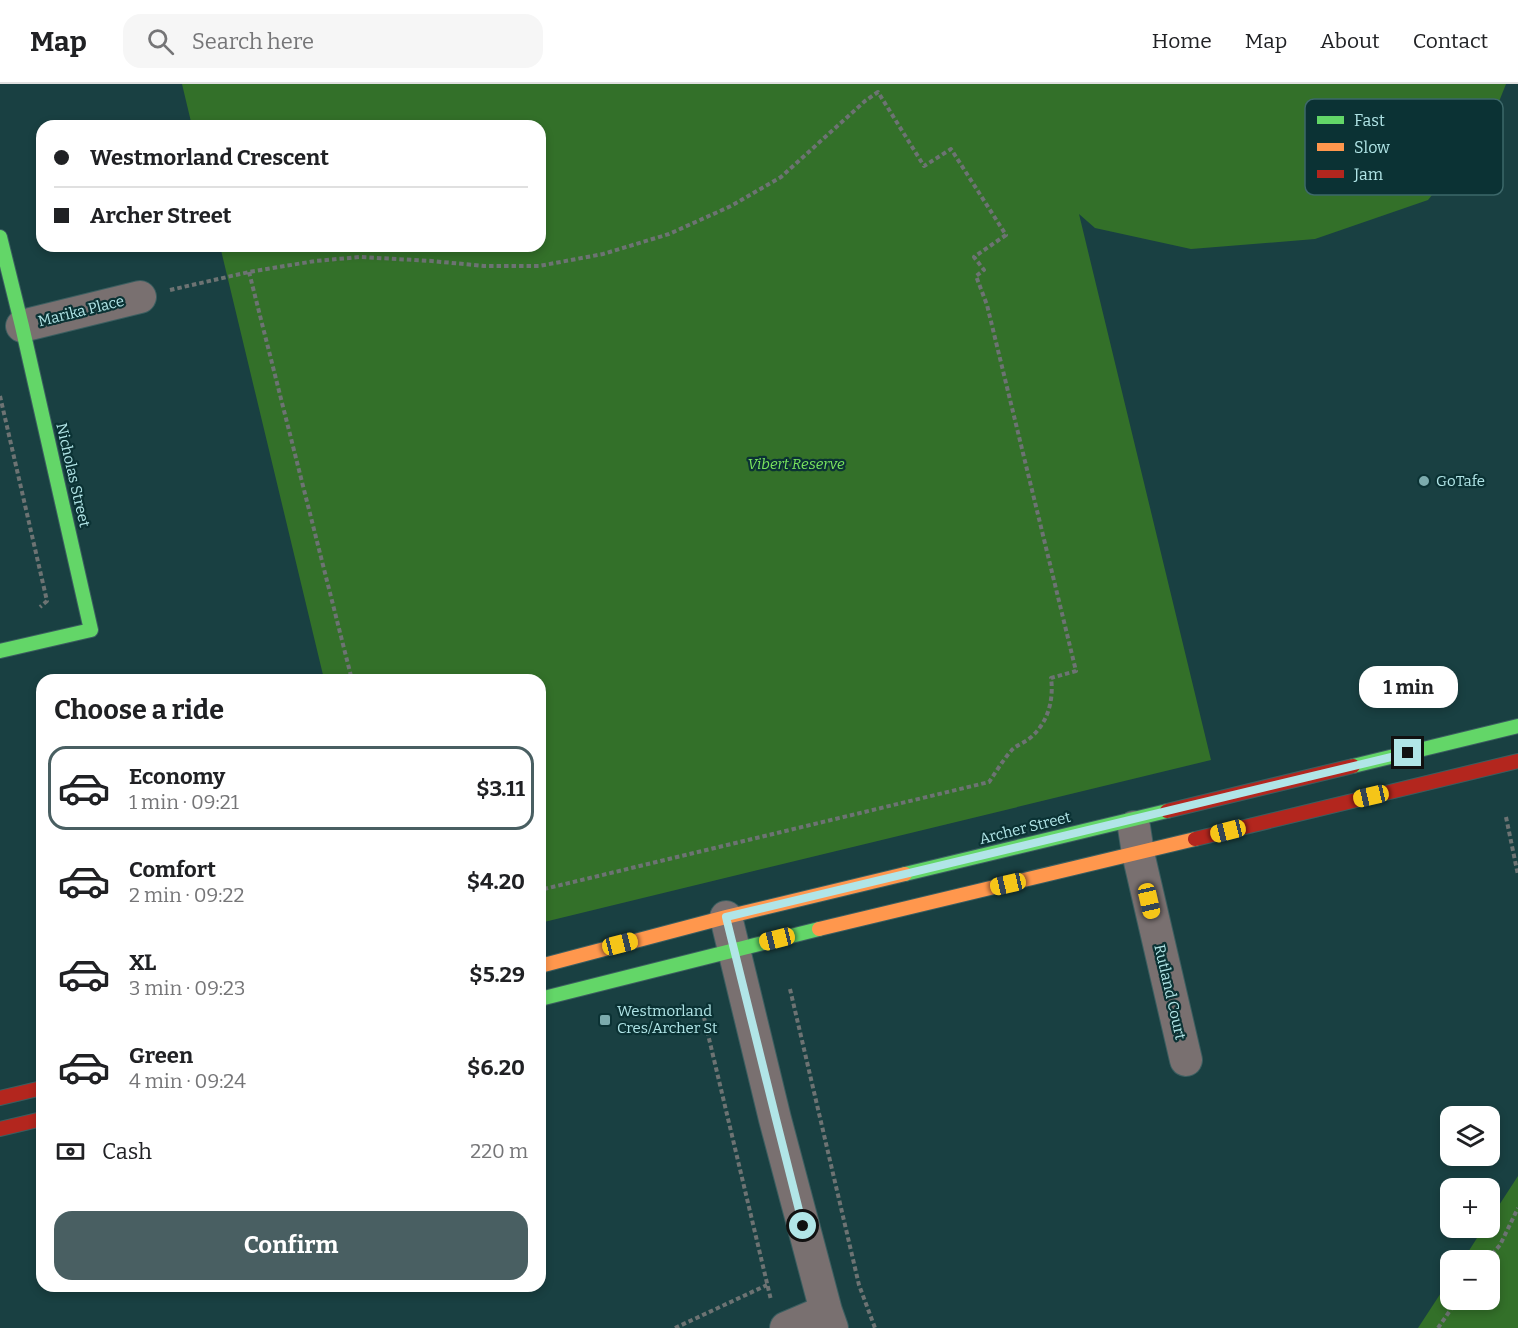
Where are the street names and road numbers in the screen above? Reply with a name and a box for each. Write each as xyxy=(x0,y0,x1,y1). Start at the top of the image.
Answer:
street label: Marika Place xyxy=(36,292,126,330)
street label: Nicholas Street xyxy=(52,421,94,529)
street label: Archer Street xyxy=(977,808,1073,848)
street label: Rutland Court xyxy=(1150,943,1190,1042)

